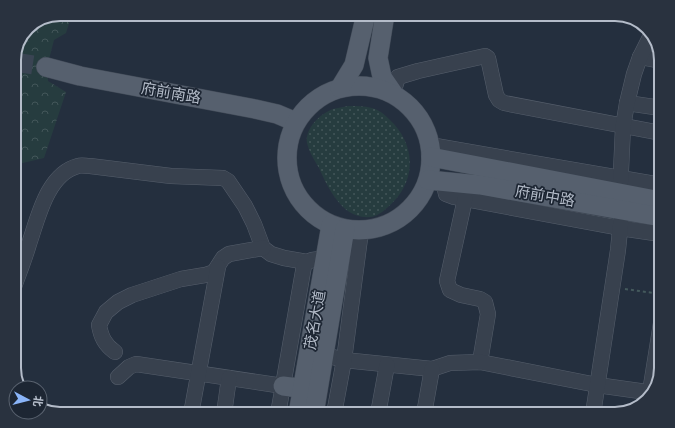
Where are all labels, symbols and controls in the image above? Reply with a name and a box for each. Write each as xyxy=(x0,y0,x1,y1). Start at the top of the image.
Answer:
street label: 府前南路 xyxy=(140,79,202,107)
street label: 府前中路 xyxy=(514,182,576,210)
street label: 茂名大道 xyxy=(301,289,329,351)
north arrow xyxy=(8,380,48,420)
text: 北 xyxy=(30,395,45,407)

